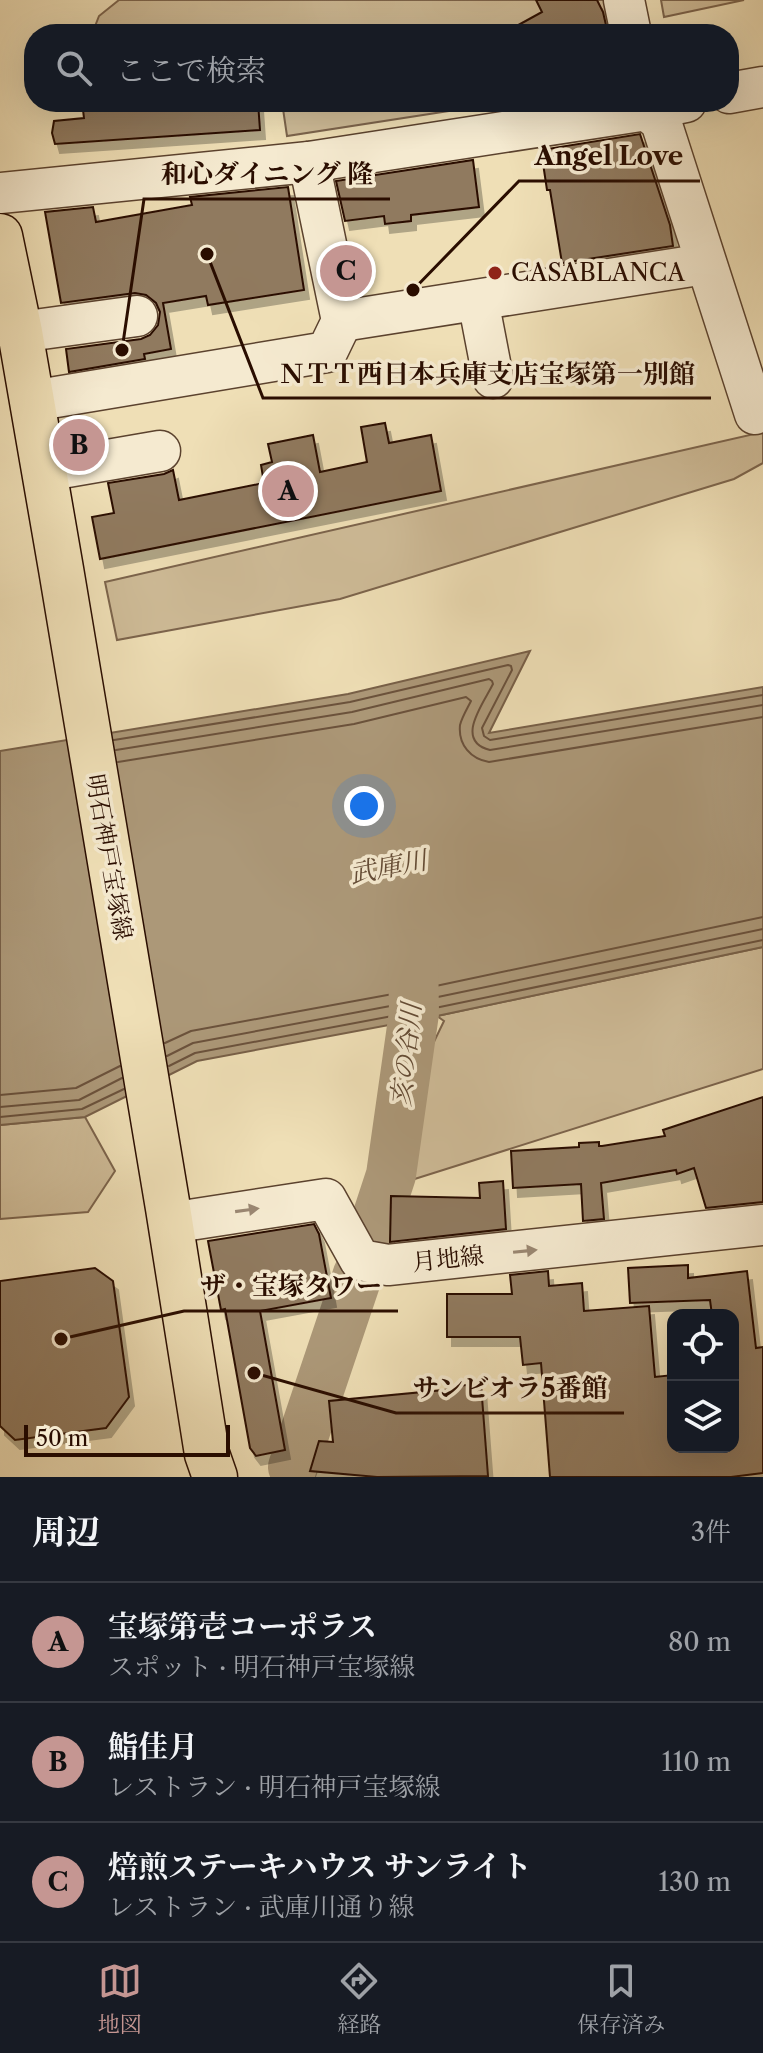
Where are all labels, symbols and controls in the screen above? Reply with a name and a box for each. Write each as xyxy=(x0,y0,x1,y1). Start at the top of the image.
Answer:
search box xyxy=(24,24,739,112)
icon: search xyxy=(52,46,96,90)
text: ここで検索 xyxy=(116,52,266,89)
callout: Angel Love xyxy=(519,131,700,181)
text: Angel Love xyxy=(534,140,683,172)
callout: 和心ダイニング 隆 xyxy=(144,149,390,199)
text: 和心ダイニング 隆 xyxy=(161,158,373,190)
pin: C xyxy=(320,241,372,301)
place label: CASABLANCA xyxy=(511,258,686,287)
marker: CASABLANCA xyxy=(486,264,504,282)
callout: ＮＴＴ西日本兵庫支店宝塚第一別館 xyxy=(263,348,711,398)
text: ＮＴＴ西日本兵庫支店宝塚第一別館 xyxy=(279,358,695,390)
pin: B xyxy=(53,415,105,475)
pin: A xyxy=(262,461,314,521)
street label: 明石神戸宝塚線 xyxy=(81,772,138,942)
your location xyxy=(344,786,384,826)
water label: 武庫川 xyxy=(347,843,432,890)
water label: 亥の谷川 xyxy=(385,999,428,1108)
one-way arrow xyxy=(235,1203,260,1216)
street label: 月地線 xyxy=(411,1240,485,1277)
one-way arrow xyxy=(513,1244,538,1257)
callout: ザ・宝塚タワー xyxy=(184,1261,398,1311)
text: ザ・宝塚タワー xyxy=(200,1270,382,1302)
map controls xyxy=(667,1309,739,1453)
button: locate xyxy=(667,1309,739,1381)
callout: サンビオラ5番館 xyxy=(396,1363,624,1413)
text: サンビオラ5番館 xyxy=(412,1372,608,1404)
button: layers xyxy=(667,1381,739,1453)
scale bar xyxy=(24,1421,230,1457)
text: 50 m xyxy=(36,1425,88,1452)
text: 周辺 xyxy=(32,1511,100,1553)
text: 3件 xyxy=(691,1516,731,1548)
text: 宝塚第壱コーポラス xyxy=(108,1608,377,1645)
text: A xyxy=(48,1626,68,1658)
text: 80 m xyxy=(668,1626,731,1658)
text: スポット · 明石神戸宝塚線 xyxy=(108,1651,415,1683)
text: 鮨佳月 xyxy=(108,1728,198,1765)
text: B xyxy=(48,1746,68,1778)
text: 110 m xyxy=(662,1746,731,1778)
text: レストラン · 明石神戸宝塚線 xyxy=(108,1771,440,1803)
text: 焙煎ステーキハウス サンライト xyxy=(108,1848,532,1885)
text: C xyxy=(48,1866,68,1898)
text: 130 m xyxy=(658,1866,731,1898)
text: レストラン · 武庫川通り線 xyxy=(108,1891,414,1923)
tab: 地図 xyxy=(98,1959,142,2038)
tab: 経路 xyxy=(337,1959,381,2038)
tab: 保存済み xyxy=(577,1959,665,2038)

